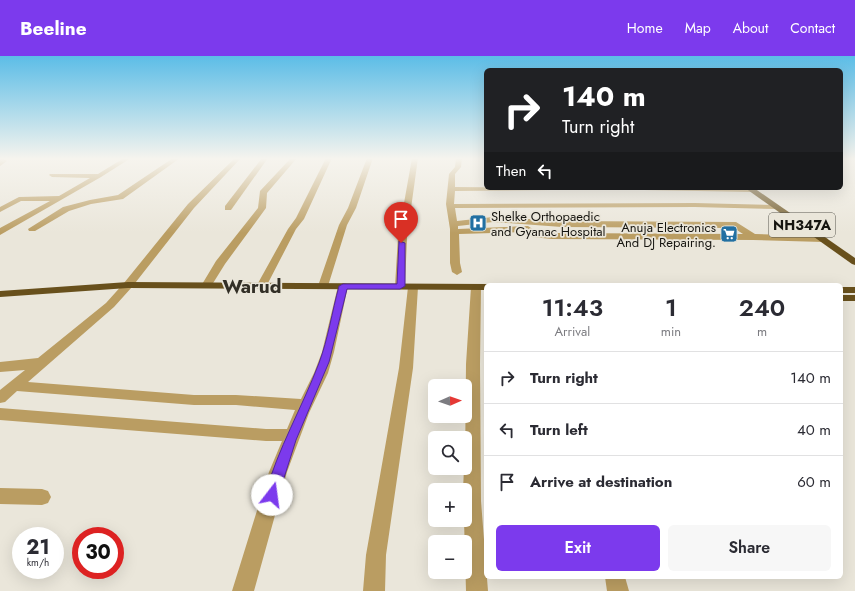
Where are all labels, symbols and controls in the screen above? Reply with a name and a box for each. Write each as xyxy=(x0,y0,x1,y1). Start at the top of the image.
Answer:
text: Beeline xyxy=(20,15,87,42)
text: Home xyxy=(627,18,663,38)
text: Map xyxy=(685,18,711,38)
text: About xyxy=(733,18,768,38)
text: Contact xyxy=(790,18,835,38)
text: 140 m xyxy=(562,76,646,117)
icon: right xyxy=(496,84,548,136)
text: Turn right xyxy=(562,114,634,140)
text: Then xyxy=(496,160,526,182)
icon: left xyxy=(534,160,556,182)
pin xyxy=(384,202,418,243)
place label: Shelke Orthopaedic and Gyanac Hospital xyxy=(491,207,606,241)
icon: arrive xyxy=(390,208,412,230)
hospital icon: Shelke Orthopaedic and Gyanac Hospital xyxy=(468,213,488,233)
road number: NH347A xyxy=(769,213,835,237)
place label: Anuja Electronics And DJ Repairing. xyxy=(616,218,716,252)
supermarket icon: Anuja Electronics And DJ Repairing. xyxy=(719,224,739,244)
district label: Warud xyxy=(222,273,282,300)
text: 11:43 xyxy=(542,290,603,325)
text: 1 xyxy=(665,290,677,325)
text: 240 xyxy=(739,290,785,325)
text: Arrival xyxy=(554,322,590,341)
text: min xyxy=(661,322,681,341)
text: m xyxy=(757,322,767,341)
icon: right xyxy=(496,367,518,389)
text: Turn right xyxy=(530,367,598,389)
text: 140 m xyxy=(790,367,831,389)
north arrow xyxy=(428,379,472,423)
map controls xyxy=(428,379,472,579)
icon: left xyxy=(496,419,518,441)
text: Turn left xyxy=(530,419,588,441)
text: 40 m xyxy=(797,419,831,441)
button: search xyxy=(428,431,472,475)
icon: arrive xyxy=(496,471,518,493)
text: Arrive at destination xyxy=(530,471,672,493)
text: 60 m xyxy=(797,471,831,493)
position arrow xyxy=(251,474,293,516)
button: + xyxy=(428,483,472,527)
button: Exit xyxy=(496,525,660,571)
button: Share xyxy=(668,525,831,571)
speed limit sign: 30 xyxy=(72,527,124,579)
text: 21 xyxy=(26,533,50,562)
button: − xyxy=(428,535,472,579)
text: km/h xyxy=(27,555,49,570)

